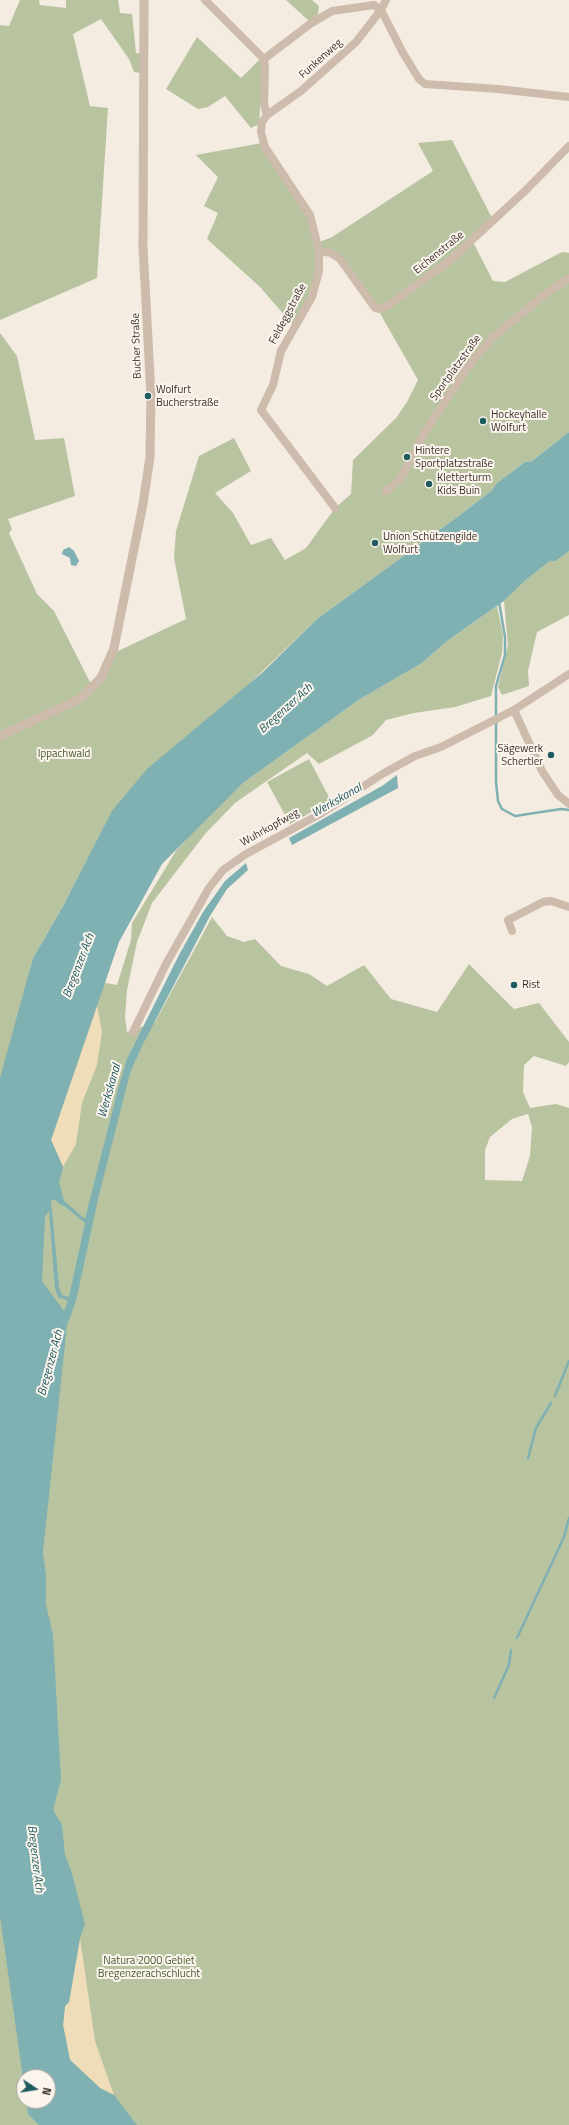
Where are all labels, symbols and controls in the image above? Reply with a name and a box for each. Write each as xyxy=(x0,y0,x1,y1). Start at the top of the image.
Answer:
street label: Funkenweg xyxy=(297,36,345,82)
street label: Eichenstraße xyxy=(411,229,467,277)
street label: Feldeggstraße xyxy=(267,282,309,346)
street label: Bucher Straße xyxy=(129,313,145,379)
street label: Sportplatzstraße xyxy=(428,333,484,403)
place label: Wolfurt Bucherstraße xyxy=(156,383,219,409)
marker: Wolfurt Bucherstraße xyxy=(143,391,153,401)
place label: Hockeyhalle Wolfurt xyxy=(491,408,547,434)
marker: Hockeyhalle Wolfurt xyxy=(478,416,488,426)
place label: Hintere Sportplatzstraße xyxy=(415,444,493,470)
marker: Hintere Sportplatzstraße xyxy=(402,452,412,462)
place label: Kletterturm Kids Buin xyxy=(437,471,491,497)
marker: Kletterturm Kids Buin xyxy=(424,479,434,489)
place label: Union Schützengilde Wolfurt xyxy=(383,530,477,556)
marker: Union Schützengilde Wolfurt xyxy=(370,538,380,548)
water label: Bregenzer Ach xyxy=(256,681,316,737)
place label: Sägewerk Schertler xyxy=(497,742,543,768)
park label: Ippachwald xyxy=(38,747,90,761)
marker: Sägewerk Schertler xyxy=(546,750,556,760)
water label: Werkskanal xyxy=(309,781,365,821)
street label: Wuhrkopfweg xyxy=(238,806,302,850)
water label: Bregenzer Ach xyxy=(60,932,98,1000)
place label: Rist xyxy=(522,978,540,992)
marker: Rist xyxy=(509,980,519,990)
water label: Werkskanal xyxy=(95,1062,125,1120)
water label: Bregenzer Ach xyxy=(35,1329,67,1397)
water label: Bregenzer Ach xyxy=(24,1825,46,1893)
park label: Natura 2000 Gebiet Bregenzerachschlucht xyxy=(98,1954,200,1980)
north arrow xyxy=(16,2069,56,2109)
text: N xyxy=(38,2086,55,2097)

